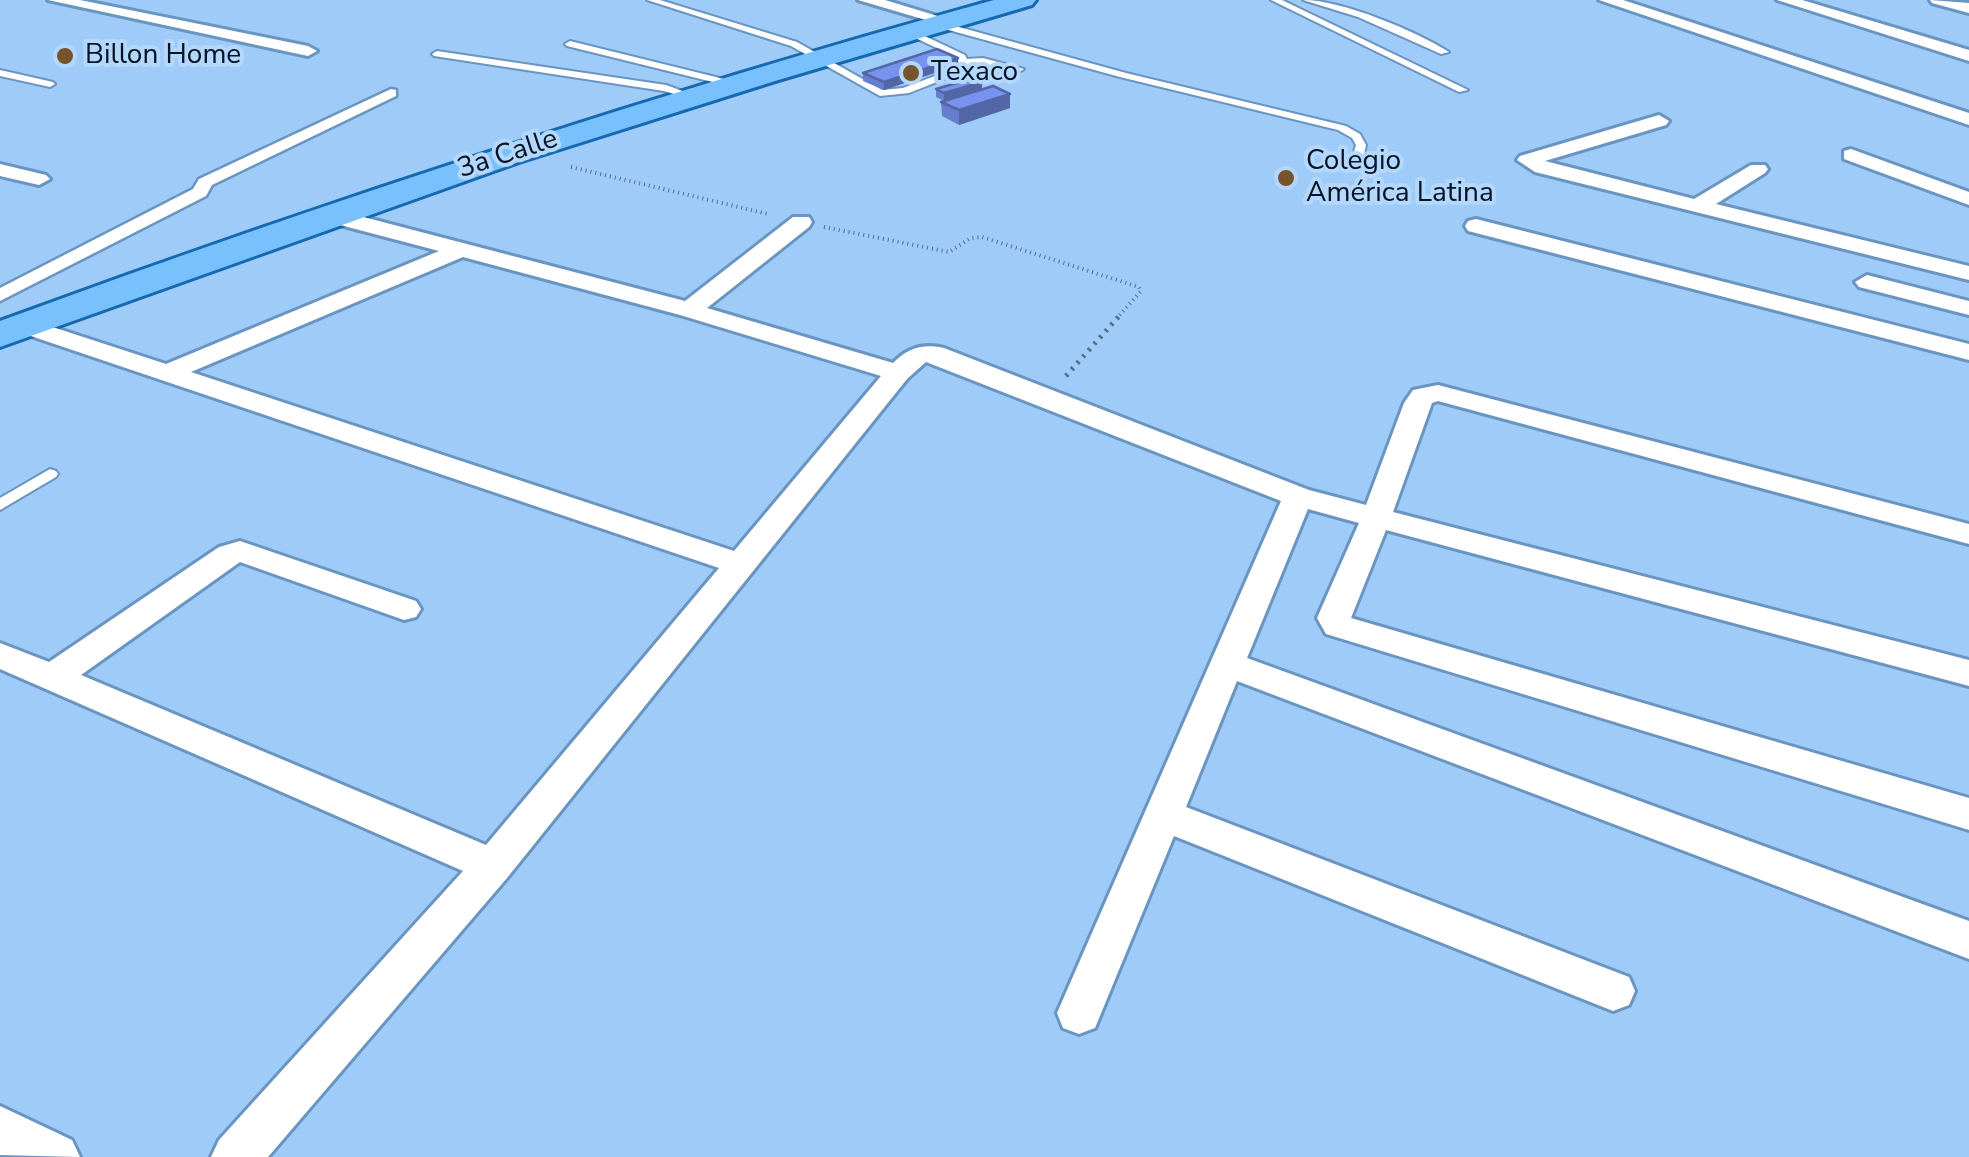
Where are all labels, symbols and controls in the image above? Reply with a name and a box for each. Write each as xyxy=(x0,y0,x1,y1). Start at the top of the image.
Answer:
place label: Billon Home xyxy=(85,39,241,73)
marker: Billon Home xyxy=(54,45,76,67)
place label: Texaco xyxy=(931,56,1018,90)
marker: Texaco xyxy=(900,62,922,84)
street label: 3a Calle xyxy=(454,123,562,187)
place label: Colegio América Latina xyxy=(1306,145,1494,211)
marker: Colegio América Latina xyxy=(1275,167,1297,189)

